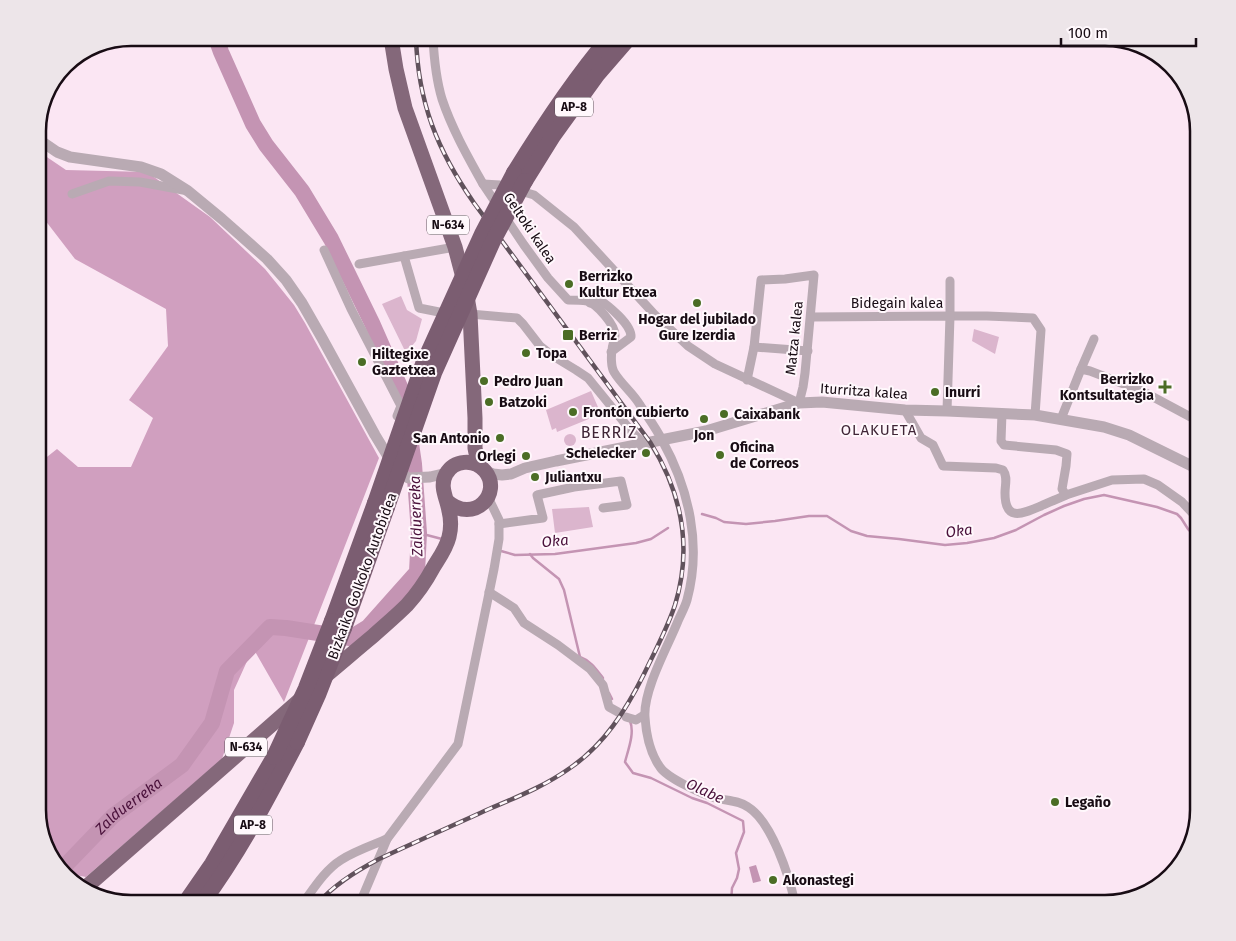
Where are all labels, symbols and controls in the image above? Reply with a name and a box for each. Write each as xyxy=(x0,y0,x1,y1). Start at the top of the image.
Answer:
scale bar xyxy=(1061,15,1196,47)
text: 100 m xyxy=(1068,24,1108,42)
road number: AP-8 xyxy=(555,98,593,116)
street label: Geltoki kalea xyxy=(500,190,560,267)
road number: N-634 xyxy=(427,216,469,234)
place label: Berrizko Kultur Etxea xyxy=(579,268,657,301)
marker: Berrizko Kultur Etxea xyxy=(563,278,575,290)
street label: Bidegain kalea xyxy=(851,295,943,312)
marker: Hogar del jubilado Gure Izerdia xyxy=(691,297,703,309)
street label: Matza kalea xyxy=(782,300,807,376)
place label: Hogar del jubilado Gure Izerdia xyxy=(638,311,756,344)
place label: Berriz xyxy=(579,327,618,344)
marker: Berriz xyxy=(561,328,575,342)
place label: Topa xyxy=(536,345,567,362)
place label: Hiltegixe Gaztetxea xyxy=(372,346,436,379)
marker: Topa xyxy=(520,347,532,359)
marker: Hiltegixe Gaztetxea xyxy=(356,356,368,368)
place label: Berrizko Kontsultategia xyxy=(1060,371,1154,404)
place label: Pedro Juan xyxy=(494,373,563,390)
marker: Pedro Juan xyxy=(478,375,490,387)
street label: Iturritza kalea xyxy=(820,380,908,403)
marker: Berrizko Kontsultategia xyxy=(1158,380,1172,394)
place label: Inurri xyxy=(945,384,980,401)
marker: Inurri xyxy=(929,386,941,398)
place label: Batzoki xyxy=(499,394,547,411)
marker: Batzoki xyxy=(483,396,495,408)
place label: Frontón cubierto xyxy=(583,404,689,421)
marker: Frontón cubierto xyxy=(567,406,579,418)
place label: Caixabank xyxy=(734,406,800,423)
marker: Caixabank xyxy=(718,408,730,420)
marker: Jon xyxy=(698,413,710,425)
district label: OLAKUETA xyxy=(841,421,917,439)
district label: BERRIZ xyxy=(581,423,637,442)
place label: Jon xyxy=(693,427,714,444)
place label: San Antonio xyxy=(413,430,490,447)
marker: San Antonio xyxy=(494,432,506,444)
place label: Oficina de Correos xyxy=(730,439,799,472)
place label: Schelecker xyxy=(566,445,636,462)
marker: Schelecker xyxy=(640,447,652,459)
place label: Orlegi xyxy=(477,448,516,465)
marker: Oficina de Correos xyxy=(714,449,726,461)
marker: Orlegi xyxy=(520,450,532,462)
place label: Juliantxu xyxy=(544,469,602,486)
marker: Juliantxu xyxy=(529,471,541,483)
water label: Zalduerreka xyxy=(406,475,426,558)
street label: Bizkaiko Golkoko Autobidea xyxy=(324,490,401,662)
water label: Oka xyxy=(944,520,974,542)
water label: Oka xyxy=(541,531,569,551)
road number: N-634 xyxy=(225,738,267,756)
water label: Zalduerreka xyxy=(91,774,166,839)
water label: Olabe xyxy=(683,774,727,808)
place label: Legaño xyxy=(1065,794,1111,811)
marker: Legaño xyxy=(1049,796,1061,808)
road number: AP-8 xyxy=(234,816,272,834)
place label: Akonastegi xyxy=(782,872,854,889)
marker: Akonastegi xyxy=(767,874,779,886)

